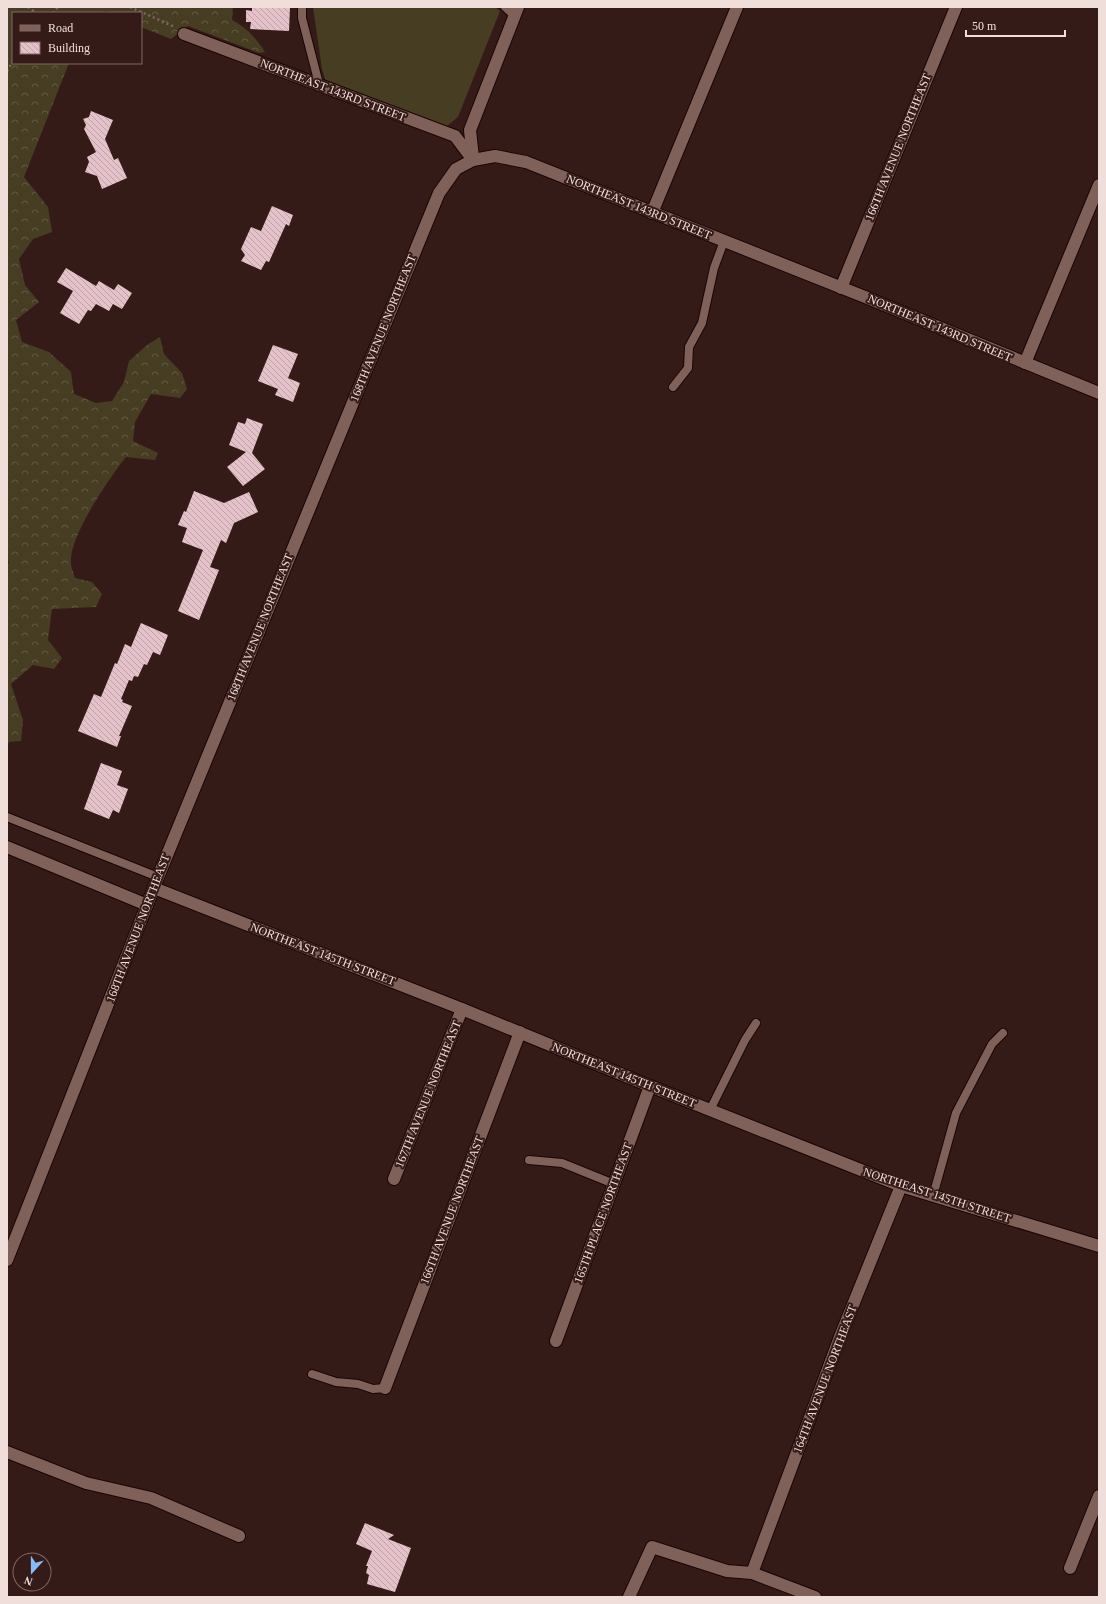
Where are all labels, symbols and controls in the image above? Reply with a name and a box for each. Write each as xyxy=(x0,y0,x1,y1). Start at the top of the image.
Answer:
legend xyxy=(12,12,142,64)
scale bar xyxy=(966,12,1065,38)
text: 50 m xyxy=(972,19,997,33)
text: Road xyxy=(48,21,73,35)
text: Building xyxy=(48,41,90,55)
street label: NORTHEAST 143RD STREET xyxy=(258,56,409,125)
street label: 166TH AVENUE NORTHEAST xyxy=(862,71,934,223)
street label: NORTHEAST 143RD STREET xyxy=(564,171,714,243)
street label: 168TH AVENUE NORTHEAST xyxy=(347,252,419,404)
street label: NORTHEAST 143RD STREET xyxy=(866,291,1015,365)
street label: 168TH AVENUE NORTHEAST xyxy=(224,551,296,703)
street label: 168TH AVENUE NORTHEAST xyxy=(103,851,173,1004)
street label: NORTHEAST 145TH STREET xyxy=(248,920,398,988)
street label: 167TH AVENUE NORTHEAST xyxy=(392,1018,464,1170)
street label: NORTHEAST 145TH STREET xyxy=(550,1040,699,1111)
street label: 166TH AVENUE NORTHEAST xyxy=(417,1133,487,1286)
street label: 165TH PLACE NORTHEAST xyxy=(571,1140,635,1285)
street label: NORTHEAST 145TH STREET xyxy=(861,1164,1013,1226)
street label: 164TH AVENUE NORTHEAST xyxy=(790,1302,860,1455)
north arrow xyxy=(12,1552,52,1592)
text: N xyxy=(23,1574,34,1588)

